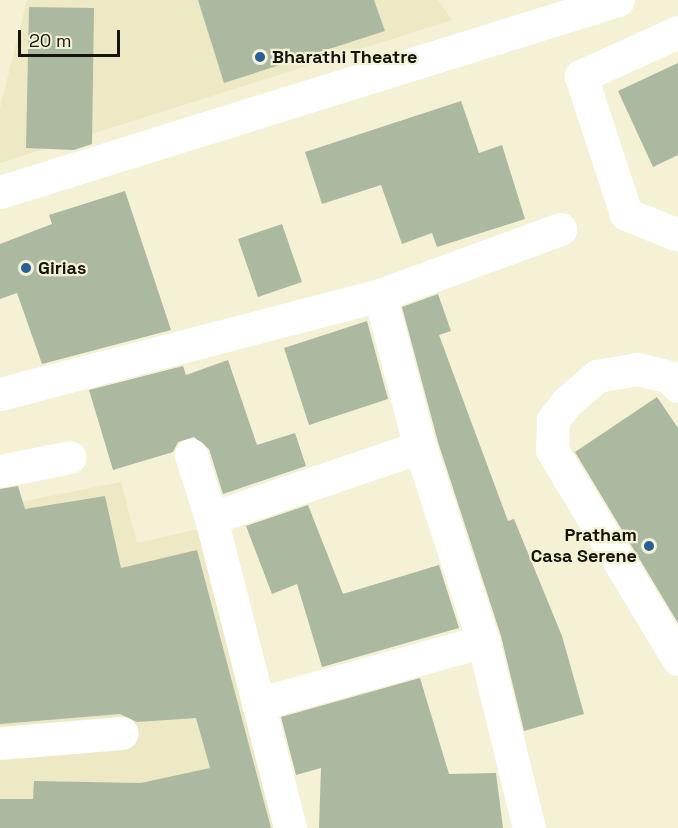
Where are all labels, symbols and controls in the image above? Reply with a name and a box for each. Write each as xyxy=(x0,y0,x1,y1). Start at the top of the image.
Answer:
scale bar xyxy=(21,18,123,56)
text: 20 m xyxy=(29,29,72,52)
place label: Bharathi Theatre xyxy=(272,46,418,68)
marker: Bharathi Theatre xyxy=(253,50,267,64)
place label: Girias xyxy=(38,257,86,279)
marker: Girias xyxy=(19,261,33,275)
place label: Pratham Casa Serene xyxy=(531,525,637,568)
marker: Pratham Casa Serene xyxy=(642,539,656,553)

